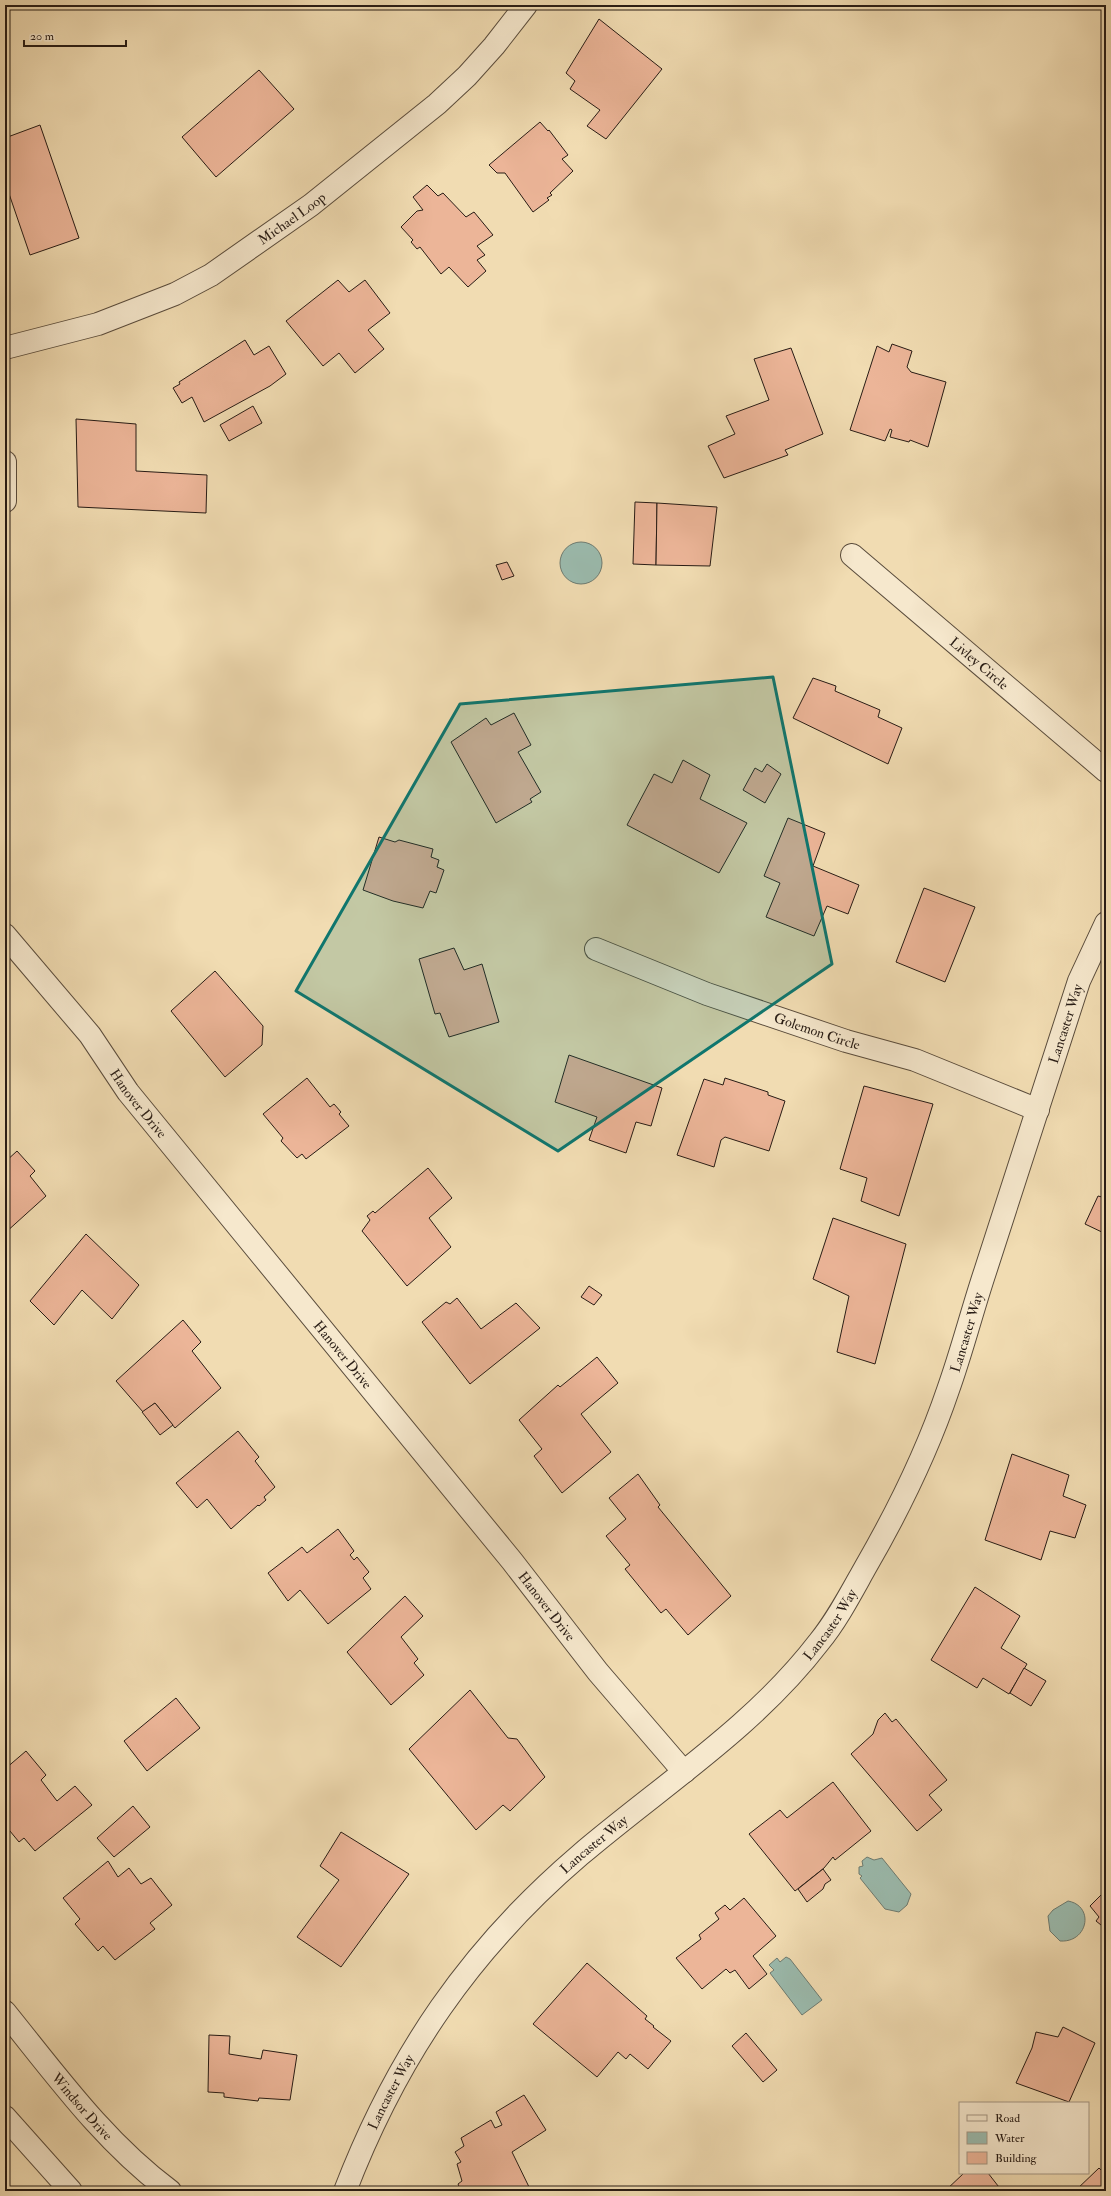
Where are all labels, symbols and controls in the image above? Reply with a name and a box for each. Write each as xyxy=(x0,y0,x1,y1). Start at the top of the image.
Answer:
scale bar xyxy=(24,22,126,48)
text: 20 m xyxy=(30,29,55,44)
street label: Michael Loop xyxy=(255,189,330,249)
street label: Livley Circle xyxy=(946,634,1012,694)
street label: Lancaster Way xyxy=(1045,981,1088,1066)
street label: Golemon Circle xyxy=(772,1009,862,1054)
street label: Hanover Drive xyxy=(106,1066,170,1142)
street label: Lancaster Way xyxy=(947,1289,988,1375)
street label: Hanover Drive xyxy=(310,1317,376,1392)
street label: Hanover Drive xyxy=(514,1568,579,1645)
street label: Lancaster Way xyxy=(800,1585,862,1664)
street label: Lancaster Way xyxy=(557,1811,632,1877)
street label: Lancaster Way xyxy=(364,2051,419,2132)
street label: Windsor Drive xyxy=(47,2069,116,2144)
legend xyxy=(959,2102,1089,2174)
text: Road xyxy=(995,2111,1020,2126)
text: Water xyxy=(994,2131,1025,2146)
text: Building xyxy=(995,2151,1038,2166)

